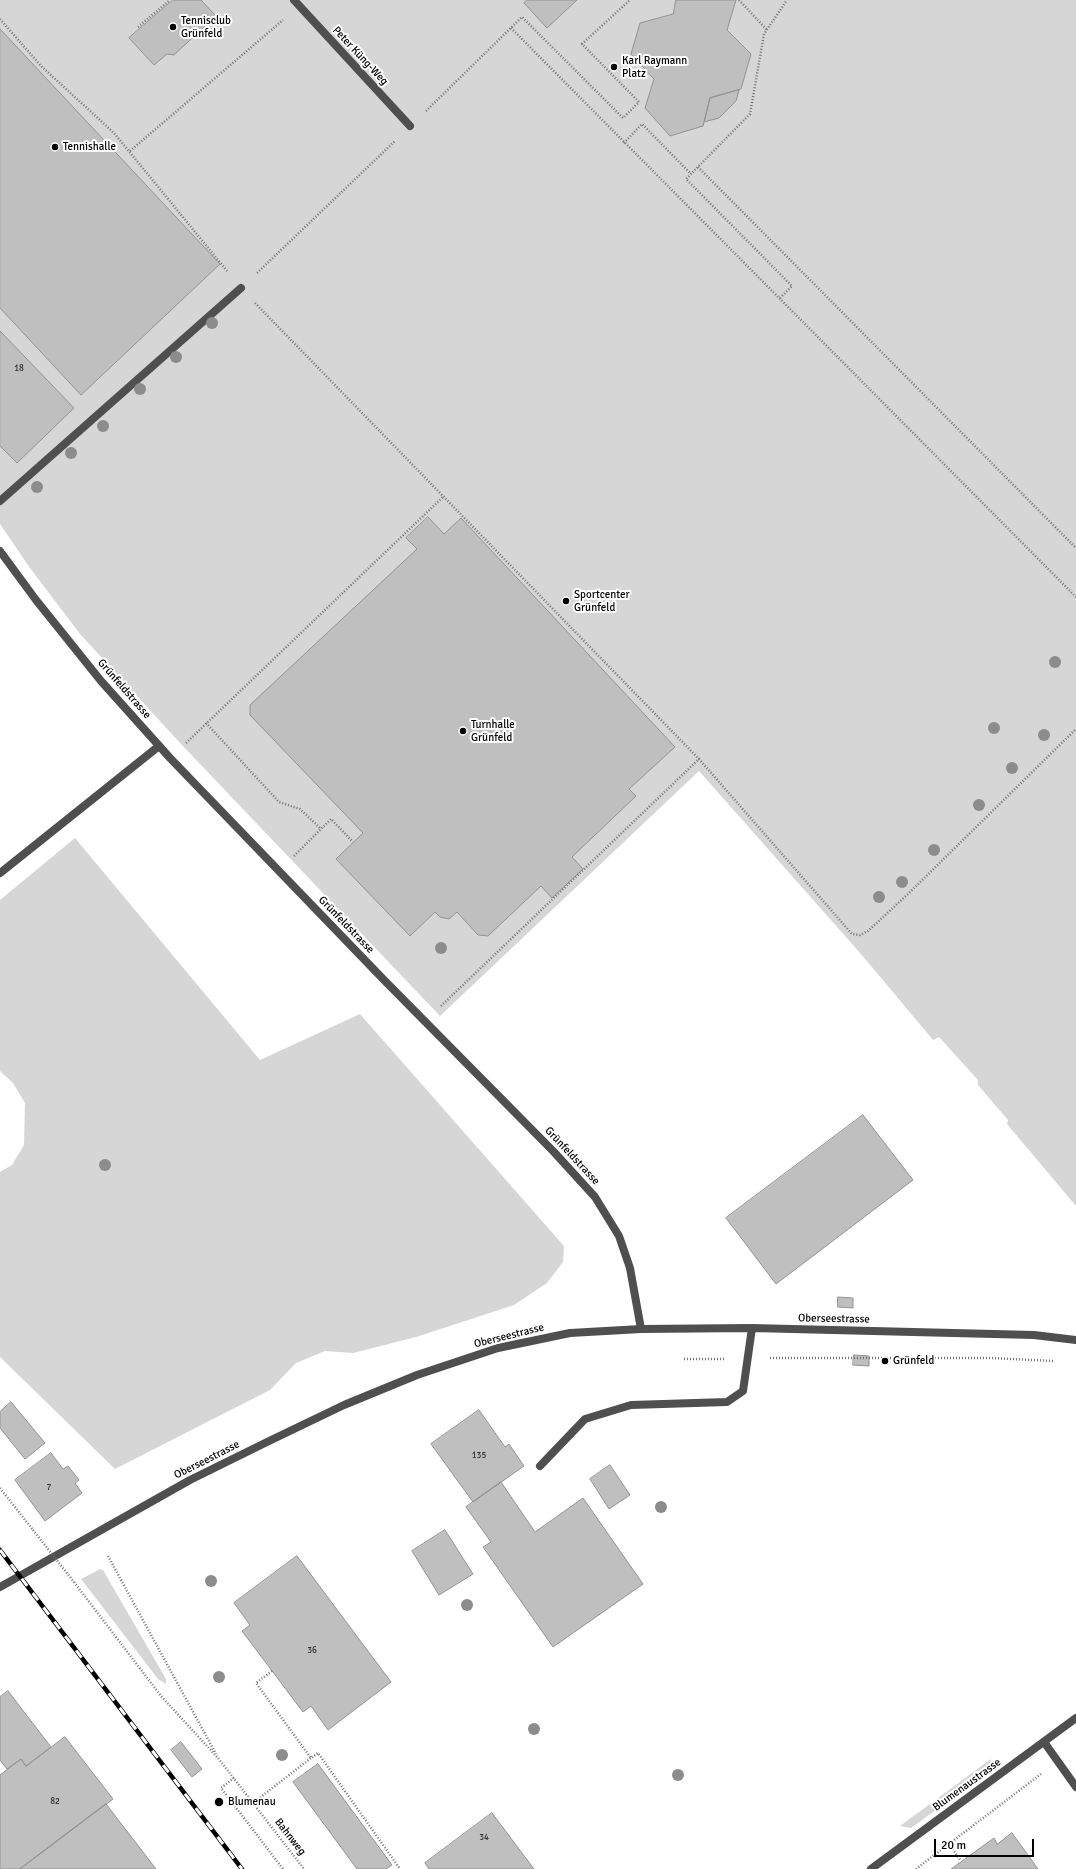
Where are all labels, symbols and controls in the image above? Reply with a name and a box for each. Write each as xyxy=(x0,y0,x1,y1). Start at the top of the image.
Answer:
place label: Tennisclub Grünfeld xyxy=(181,14,231,40)
marker: Tennisclub Grünfeld xyxy=(168,22,178,32)
street label: Peter Küng-Weg xyxy=(329,24,391,88)
place label: Karl Raymann Platz xyxy=(622,54,687,80)
marker: Karl Raymann Platz xyxy=(609,62,619,72)
place label: Tennishalle xyxy=(63,140,116,154)
marker: Tennishalle xyxy=(50,142,60,152)
house number: 18 xyxy=(14,364,24,374)
place label: Sportcenter Grünfeld xyxy=(574,588,630,614)
marker: Sportcenter Grünfeld xyxy=(561,596,571,606)
street label: Grünfeldstrasse xyxy=(95,657,153,721)
place label: Turnhalle Grünfeld xyxy=(471,718,515,744)
marker: Turnhalle Grünfeld xyxy=(458,726,468,736)
street label: Grünfeldstrasse xyxy=(315,894,377,956)
street label: Grünfeldstrasse xyxy=(542,1124,602,1188)
street label: Oberseestrasse xyxy=(798,1312,870,1326)
street label: Oberseestrasse xyxy=(473,1321,545,1351)
place label: Grünfeld xyxy=(893,1354,934,1368)
marker: Grünfeld xyxy=(880,1356,890,1366)
street label: Oberseestrasse xyxy=(172,1438,242,1482)
house number: 135 xyxy=(472,1451,486,1461)
house number: 7 xyxy=(47,1483,51,1493)
house number: 36 xyxy=(307,1646,317,1656)
street label: Blumenaustrasse xyxy=(930,1756,1004,1814)
place label: Blumenau xyxy=(228,1795,276,1809)
marker: Blumenau xyxy=(213,1796,225,1808)
house number: 82 xyxy=(50,1797,60,1807)
street label: Bahnweg xyxy=(272,1816,308,1858)
scale bar xyxy=(936,1831,1036,1857)
house number: 34 xyxy=(479,1833,489,1843)
text: 20 m xyxy=(941,1838,966,1853)

